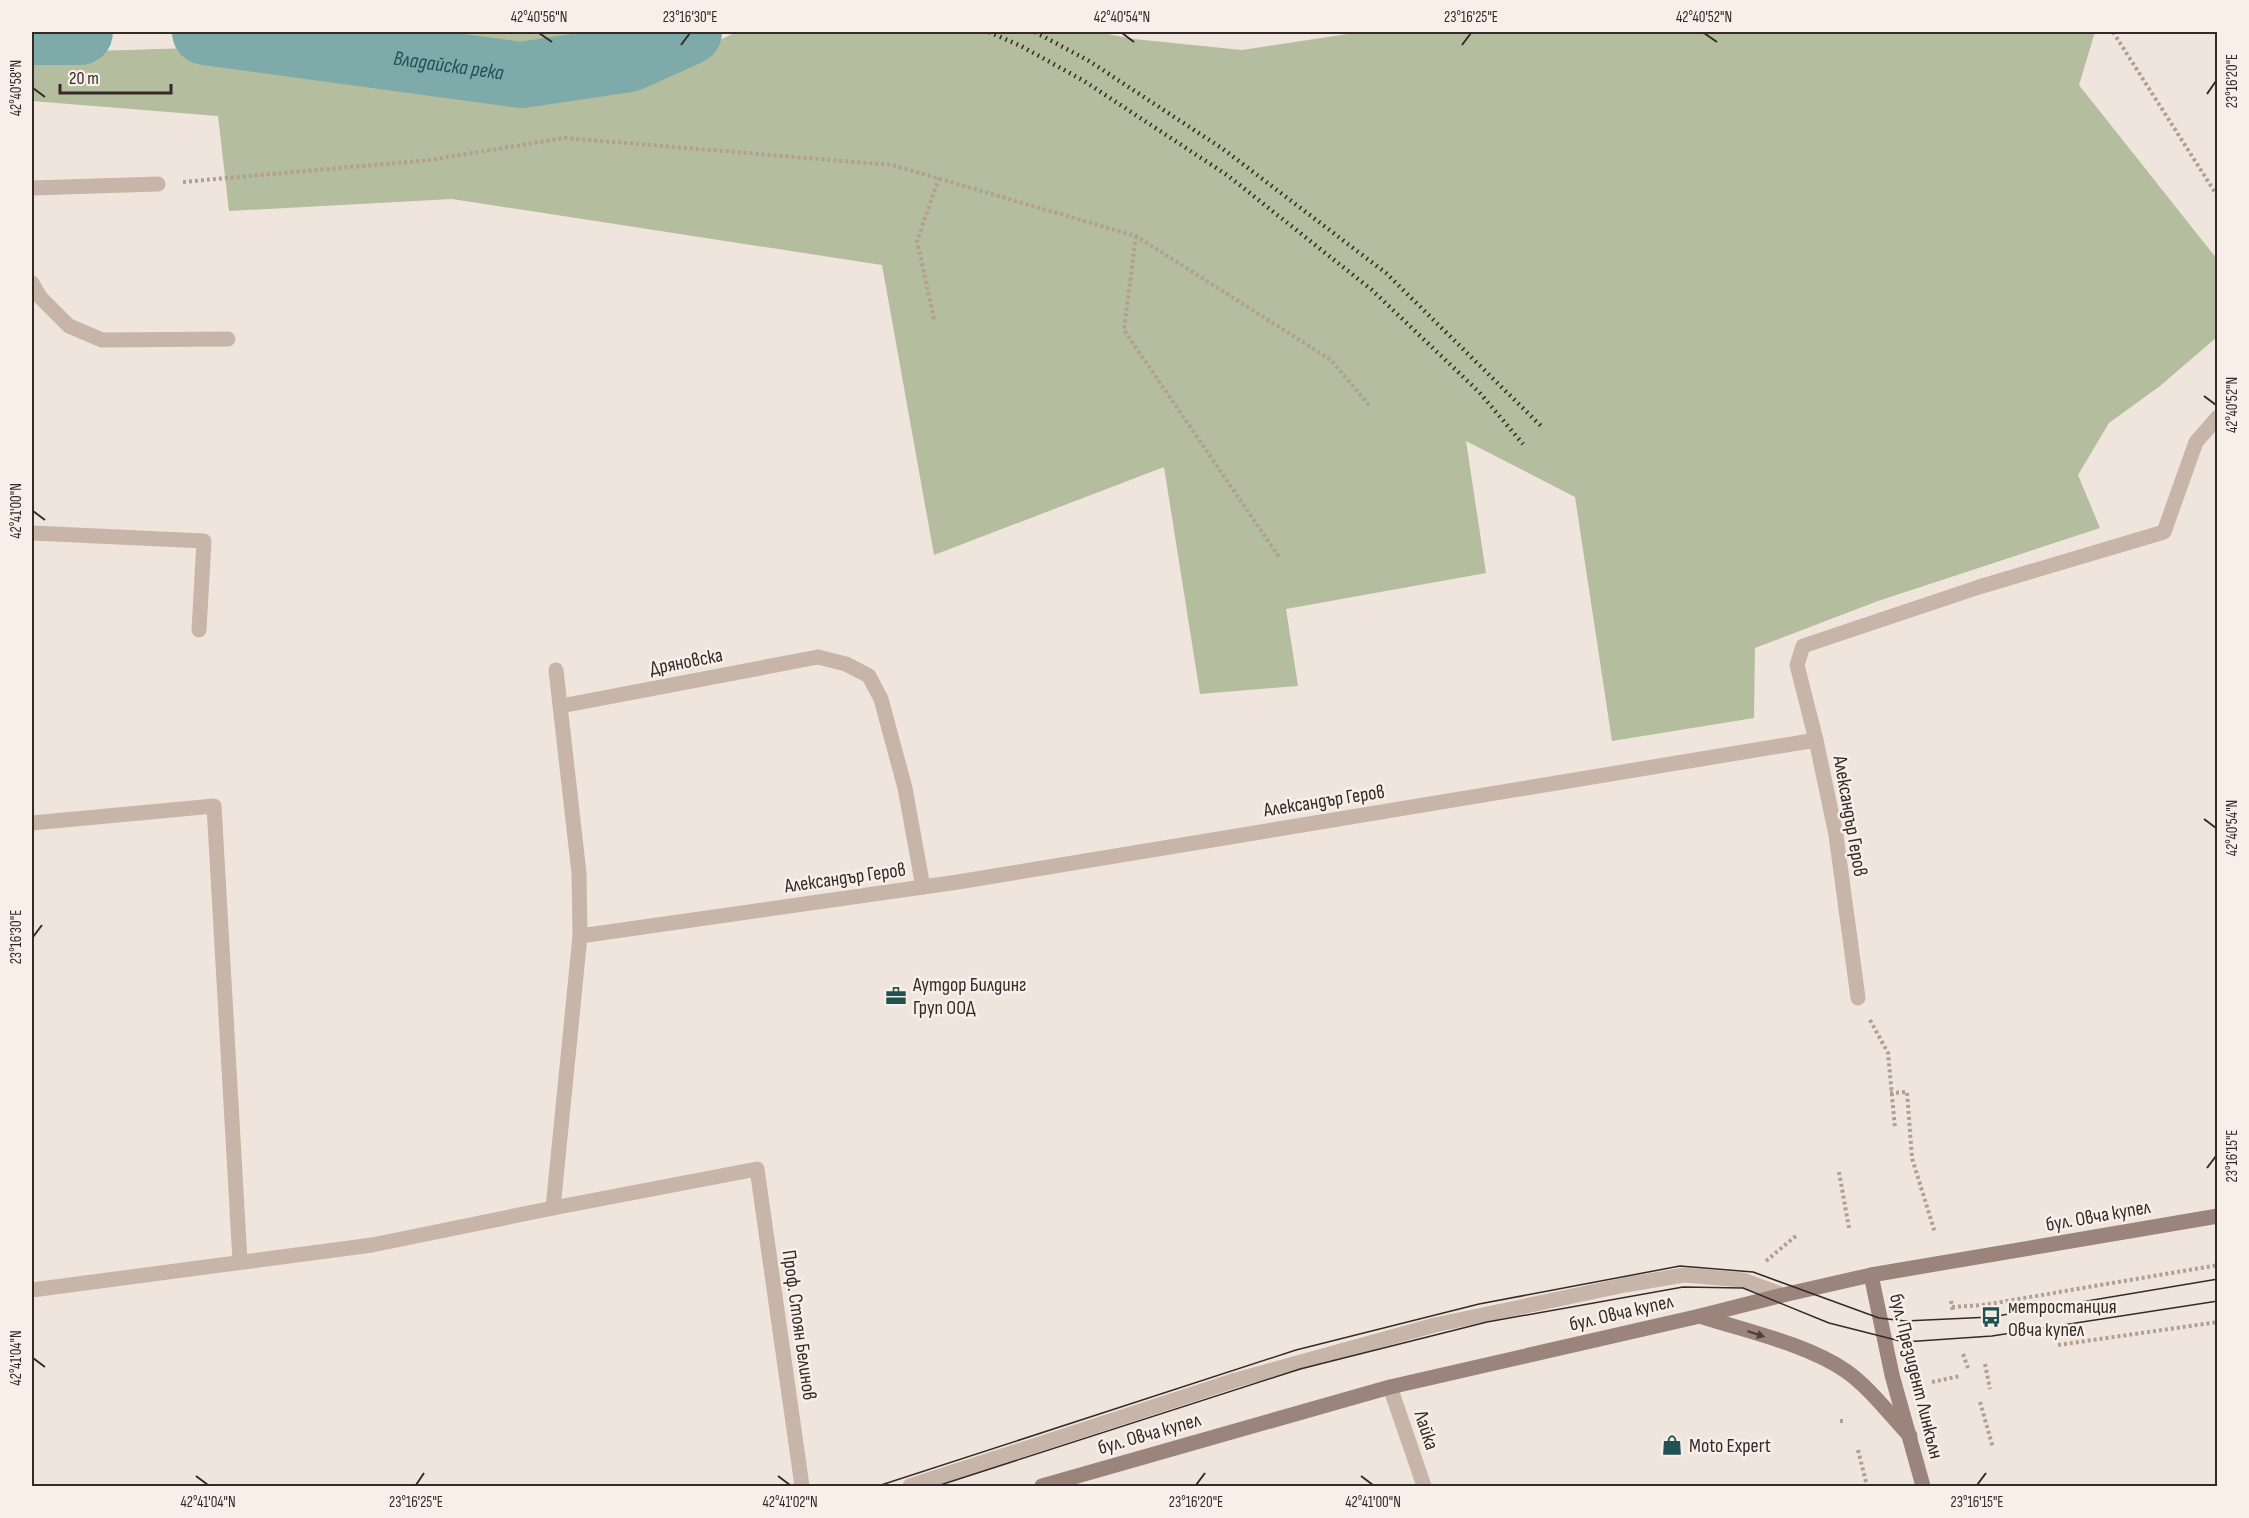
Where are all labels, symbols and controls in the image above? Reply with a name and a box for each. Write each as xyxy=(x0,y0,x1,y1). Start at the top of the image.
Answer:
text: 42°40'56"N xyxy=(511,8,567,27)
text: 23°16'30"E xyxy=(663,8,717,27)
text: 42°40'54"N xyxy=(1094,8,1150,27)
text: 23°16'25"E xyxy=(1444,8,1498,27)
text: 42°40'52"N xyxy=(1676,8,1732,27)
water label: Владайска река xyxy=(392,46,506,86)
text: 23°16'20"E xyxy=(2223,54,2242,108)
scale bar xyxy=(60,57,171,95)
text: 42°40'58"N xyxy=(7,60,26,116)
text: 20 m xyxy=(69,68,99,89)
text: 42°40'52"N xyxy=(2223,377,2242,433)
text: 42°41'00"N xyxy=(7,483,26,539)
street label: Дряновска xyxy=(648,643,725,681)
street label: Александър Геров xyxy=(1827,753,1872,878)
street label: Александър Геров xyxy=(1261,780,1386,823)
text: 42°40'54"N xyxy=(2223,800,2242,856)
street label: Александър Геров xyxy=(782,858,907,899)
text: 23°16'30"E xyxy=(7,910,26,964)
place label: Аутдор Билдинг Груп ООД xyxy=(912,973,1026,1020)
office icon: Аутдор Билдинг Груп ООД xyxy=(884,984,908,1008)
text: 23°16'15"E xyxy=(2223,1130,2242,1182)
street label: бул. Овча купел xyxy=(2044,1195,2152,1237)
street label: Проф. Стоян Белинов xyxy=(777,1248,821,1402)
street label: бул. Овча купел xyxy=(1567,1289,1675,1337)
street label: бул. Президент Линкълн xyxy=(1884,1291,1948,1461)
place label: метростанция Овча купел xyxy=(2008,1295,2117,1342)
bus stop icon: метростанция Овча купел xyxy=(1979,1305,2003,1329)
text: 42°41'04"N xyxy=(7,1330,26,1386)
one-way arrow xyxy=(1747,1330,1765,1339)
street label: Лайка xyxy=(1408,1407,1444,1453)
street label: бул. Овча купел xyxy=(1095,1408,1203,1460)
shop icon: Moto Expert xyxy=(1660,1433,1684,1457)
place label: Moto Expert xyxy=(1689,1434,1771,1458)
text: 42°41'04"N xyxy=(180,1493,236,1512)
text: 23°16'25"E xyxy=(389,1493,443,1512)
text: 42°41'02"N xyxy=(762,1493,818,1512)
text: 23°16'20"E xyxy=(1169,1493,1223,1512)
text: 42°41'00"N xyxy=(1345,1493,1401,1512)
text: 23°16'15"E xyxy=(1951,1493,2003,1512)

